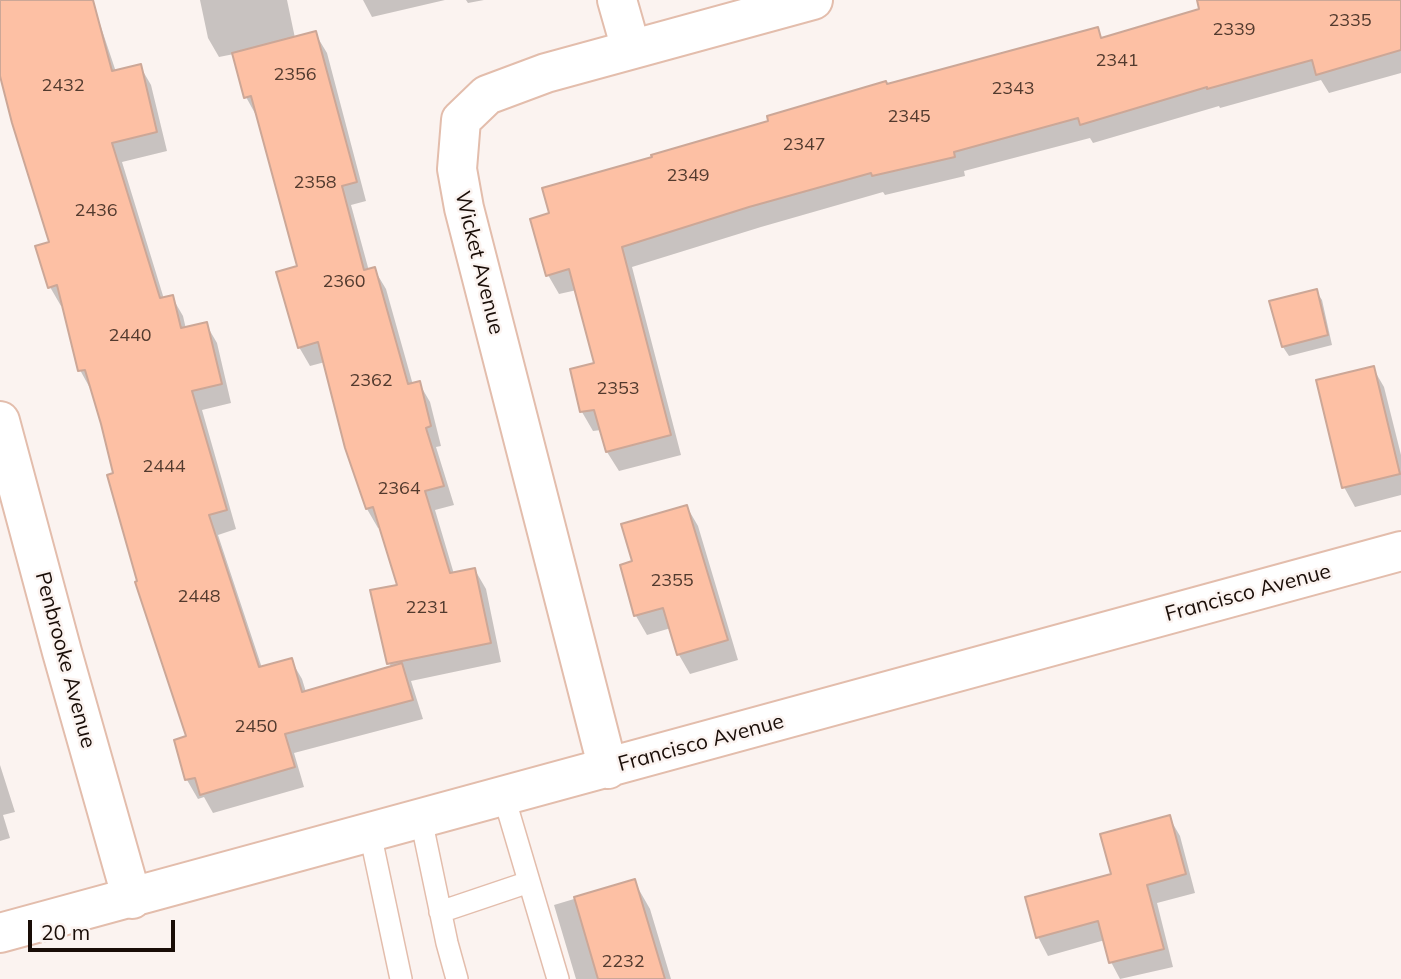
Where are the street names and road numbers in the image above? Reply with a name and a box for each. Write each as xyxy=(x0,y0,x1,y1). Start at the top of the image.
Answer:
street label: Wicket Avenue xyxy=(449,189,509,337)
street label: Francisco Avenue xyxy=(1162,559,1334,627)
street label: Penbrooke Avenue xyxy=(29,569,101,751)
street label: Francisco Avenue xyxy=(615,709,787,777)

